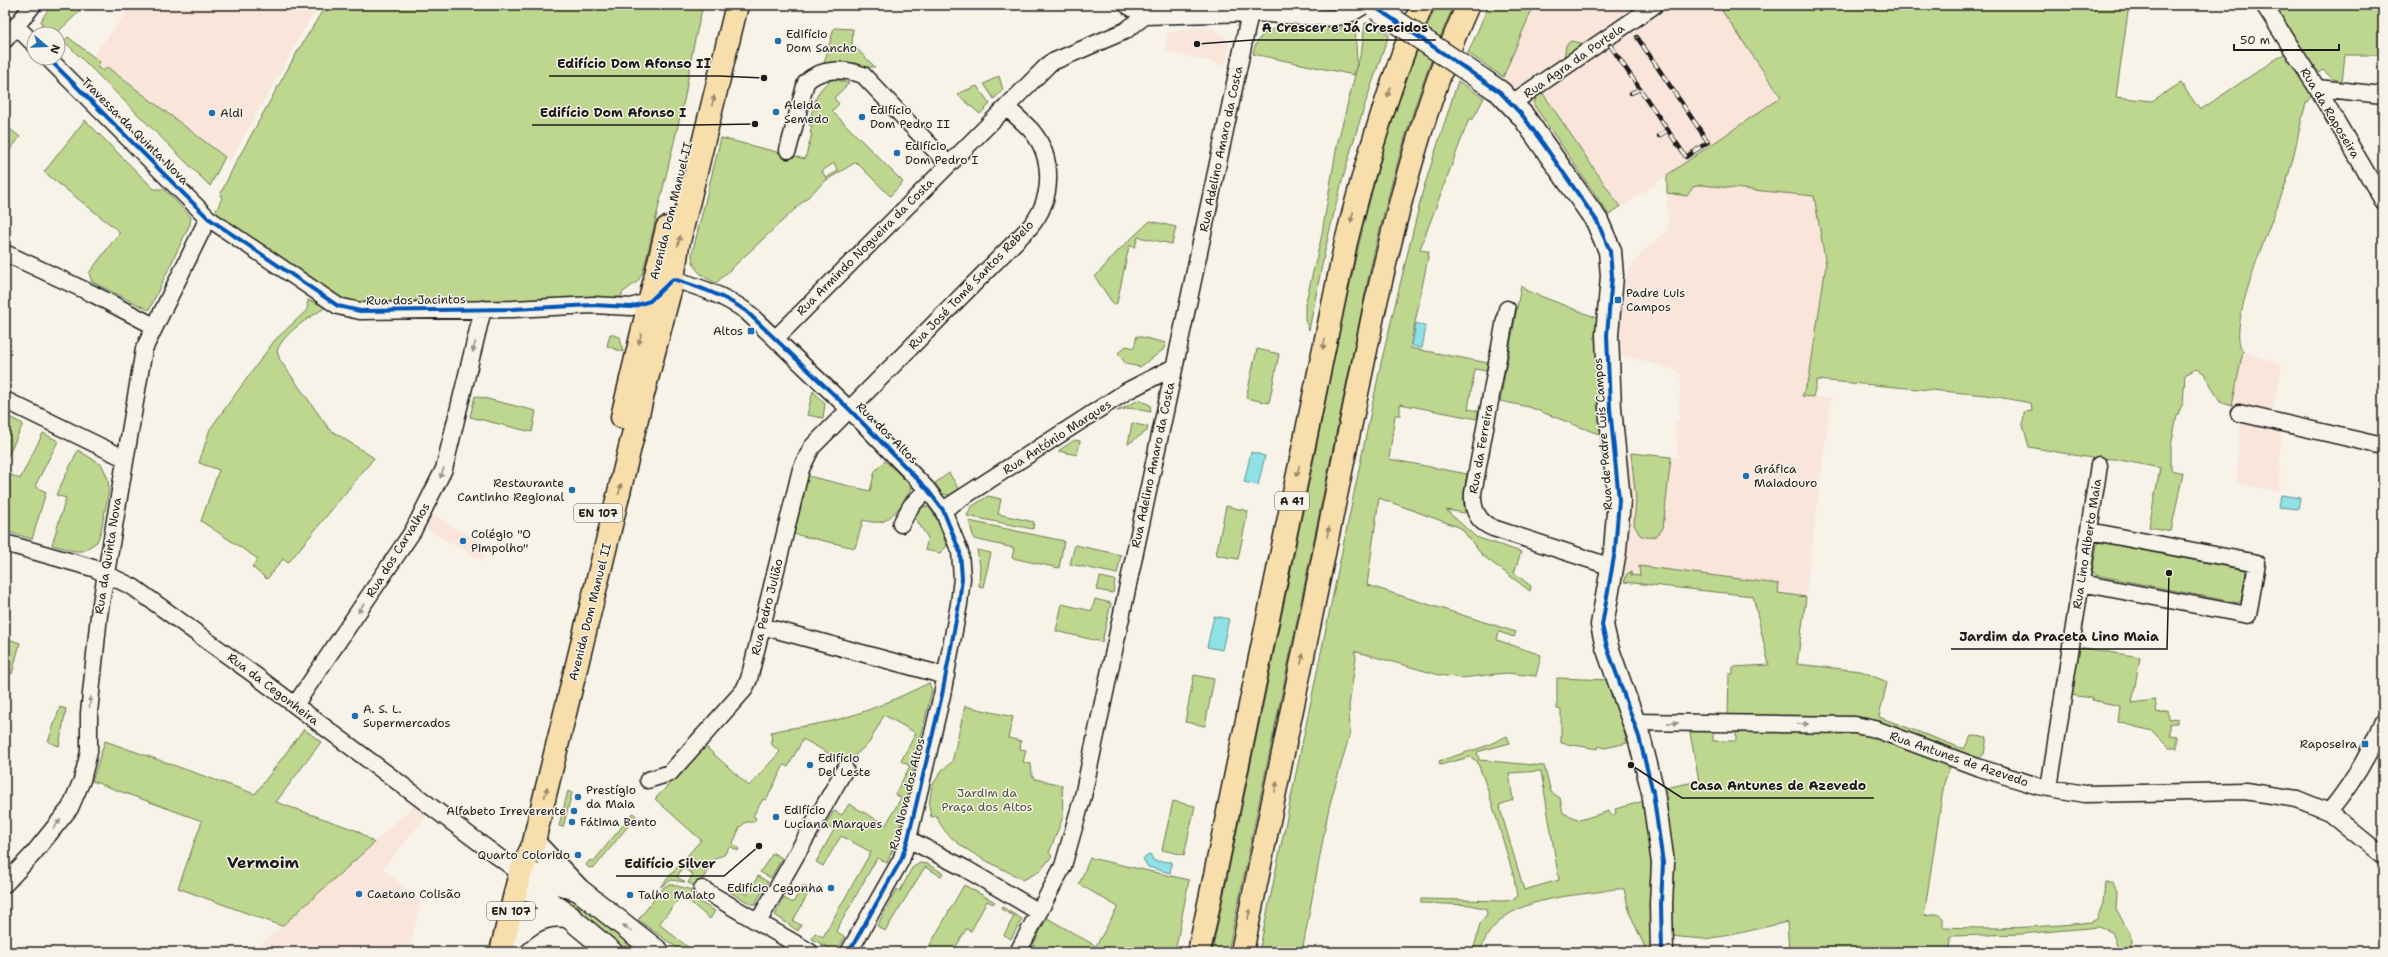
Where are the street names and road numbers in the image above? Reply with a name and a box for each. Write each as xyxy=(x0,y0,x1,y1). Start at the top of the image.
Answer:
street label: Rua Agra da Portela xyxy=(1520,20,1628,102)
street label: Rua Adelino Amaro da Costa xyxy=(1196,64,1246,233)
street label: Rua da Raposeira xyxy=(2297,65,2364,162)
street label: Travessa da Quinta Nova xyxy=(78,74,192,188)
street label: Avenida Dom Manuel II xyxy=(646,140,696,282)
street label: Rua Armindo Nogueira da Costa xyxy=(793,175,937,319)
street label: Rua José Tomé Santos Rebelo xyxy=(905,217,1037,353)
street label: Rua dos Jacintos xyxy=(366,291,466,309)
street label: Rua de Padre Luís Campos xyxy=(1590,357,1616,511)
street label: Rua Adelino Amaro da Costa xyxy=(1128,380,1178,549)
street label: Rua António Marques xyxy=(1000,396,1114,478)
street label: Rua dos Altos xyxy=(853,399,921,467)
street label: Rua da Ferreira xyxy=(1465,402,1497,495)
street label: Rua Lino Alberto Maia xyxy=(2069,477,2105,610)
road number: A 41 xyxy=(1275,492,1309,510)
street label: Rua da Quinta Nova xyxy=(91,496,125,615)
street label: Rua dos Carvalhos xyxy=(362,500,434,600)
road number: EN 107 xyxy=(574,504,622,522)
street label: Avenida Dom Manuel II xyxy=(565,541,615,683)
street label: Rua Pedro Julião xyxy=(747,557,787,657)
street label: Rua da Cegonheira xyxy=(224,649,322,729)
street label: Rua Antunes de Azevedo xyxy=(1887,728,2031,790)
street label: Rua Nova dos Altos xyxy=(885,736,929,852)
road number: EN 107 xyxy=(487,902,535,920)

